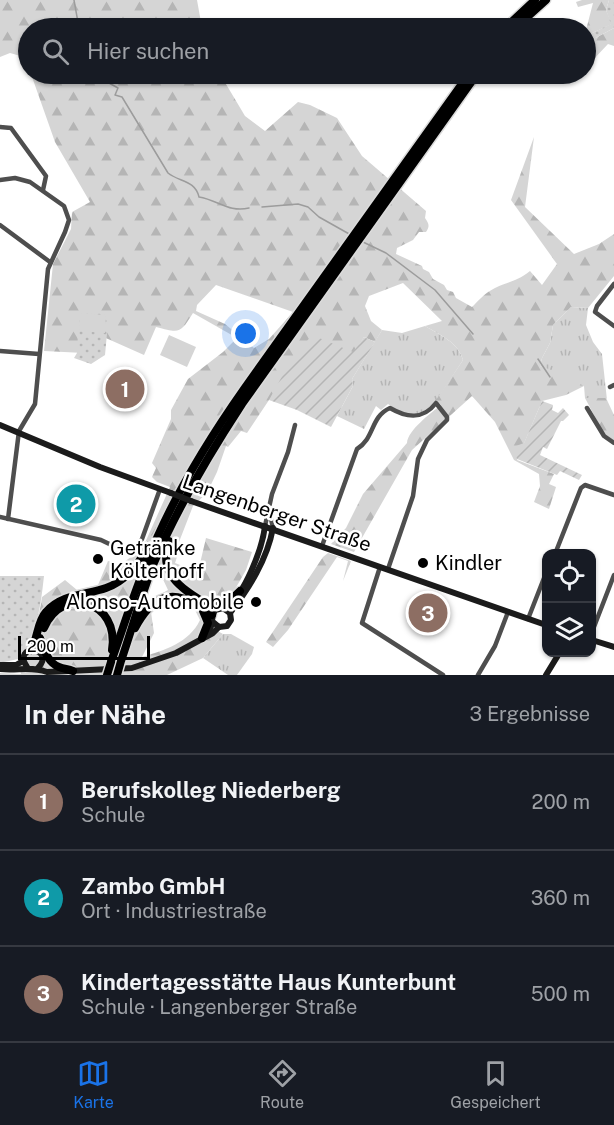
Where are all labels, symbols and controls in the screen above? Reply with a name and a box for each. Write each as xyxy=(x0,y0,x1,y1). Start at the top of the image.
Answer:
search box xyxy=(18,18,596,84)
icon: search xyxy=(39,35,72,68)
text: Hier suchen xyxy=(87,38,209,64)
your location xyxy=(231,319,260,348)
pin: 1 xyxy=(106,366,144,412)
street label: Langenberger Straße xyxy=(179,469,375,557)
pin: 2 xyxy=(56,482,96,526)
place label: Getränke Költerhoff xyxy=(110,536,204,583)
map controls xyxy=(542,549,596,657)
button: locate xyxy=(542,549,596,603)
place label: Kindler xyxy=(435,551,502,575)
marker: Getränke Költerhoff xyxy=(91,552,105,566)
marker: Kindler xyxy=(416,556,430,570)
place label: Alonso-Automobile xyxy=(66,590,244,614)
pin: 3 xyxy=(408,590,448,636)
marker: Alonso-Automobile xyxy=(249,595,263,609)
button: layers xyxy=(542,603,596,657)
scale bar xyxy=(18,633,150,660)
text: 200 m xyxy=(27,637,74,656)
text: In der Nähe xyxy=(24,699,166,730)
text: 3 Ergebnisse xyxy=(469,702,590,726)
text: Berufskolleg Niederberg xyxy=(81,777,341,803)
text: 1 xyxy=(39,790,48,814)
text: 200 m xyxy=(532,790,590,814)
text: Schule xyxy=(81,803,145,827)
text: Zambo GmbH xyxy=(81,873,225,899)
text: 2 xyxy=(37,886,50,910)
text: 360 m xyxy=(531,886,590,910)
text: Ort · Industriestraße xyxy=(81,899,267,923)
text: Kindertagesstätte Haus Kunterbunt xyxy=(81,969,456,995)
text: 3 xyxy=(37,982,50,1006)
text: 500 m xyxy=(531,982,590,1006)
text: Schule · Langenberger Straße xyxy=(81,995,357,1019)
tab: Karte xyxy=(73,1057,114,1112)
tab: Route xyxy=(260,1057,304,1112)
tab: Gespeichert xyxy=(450,1057,541,1112)

